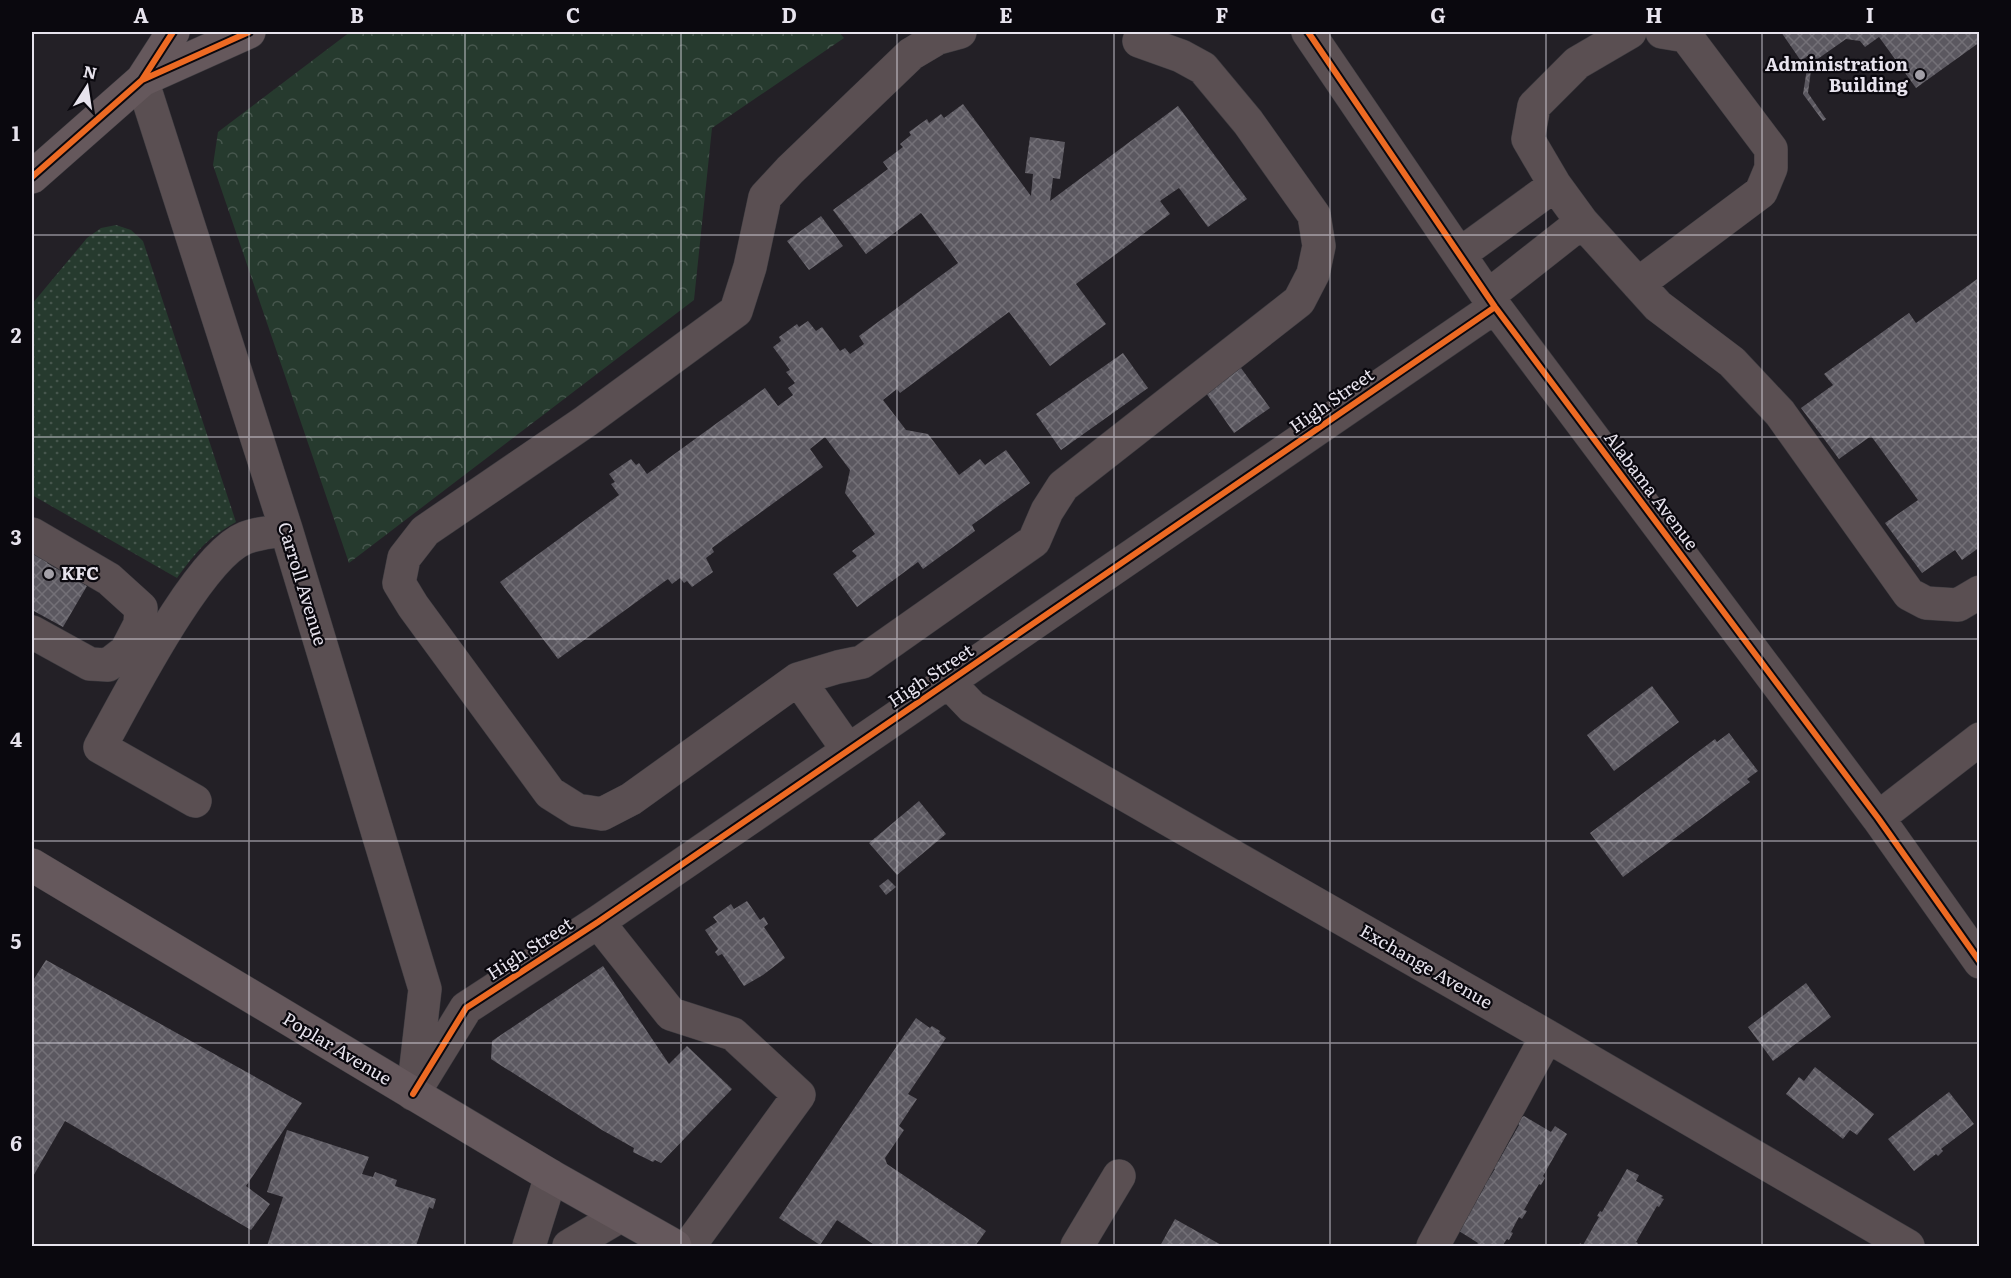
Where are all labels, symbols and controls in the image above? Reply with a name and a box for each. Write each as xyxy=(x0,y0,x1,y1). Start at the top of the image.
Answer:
text: A xyxy=(133,0,149,29)
text: B xyxy=(350,0,364,29)
text: C xyxy=(566,0,580,29)
text: D xyxy=(781,0,797,29)
text: E xyxy=(999,0,1013,29)
text: F xyxy=(1216,0,1229,29)
text: G xyxy=(1430,0,1446,29)
text: H xyxy=(1646,0,1662,29)
text: I xyxy=(1866,0,1874,29)
place label: Administration Building xyxy=(1765,50,1909,98)
north arrow xyxy=(57,57,117,117)
text: N xyxy=(81,58,99,84)
marker: Administration Building xyxy=(1913,68,1927,82)
text: 1 xyxy=(12,117,20,147)
text: 2 xyxy=(11,319,22,349)
street label: High Street xyxy=(1283,360,1380,439)
street label: Alabama Avenue xyxy=(1598,425,1706,555)
street label: Carroll Avenue xyxy=(272,518,335,649)
text: 3 xyxy=(10,521,22,551)
place label: KFC xyxy=(61,559,99,586)
marker: KFC xyxy=(42,567,56,581)
street label: High Street xyxy=(882,636,979,713)
text: 4 xyxy=(10,723,22,753)
street label: High Street xyxy=(481,909,578,986)
street label: Exchange Avenue xyxy=(1355,917,1498,1015)
text: 5 xyxy=(11,925,22,955)
street label: Poplar Avenue xyxy=(278,1004,397,1091)
text: 6 xyxy=(10,1127,22,1157)

